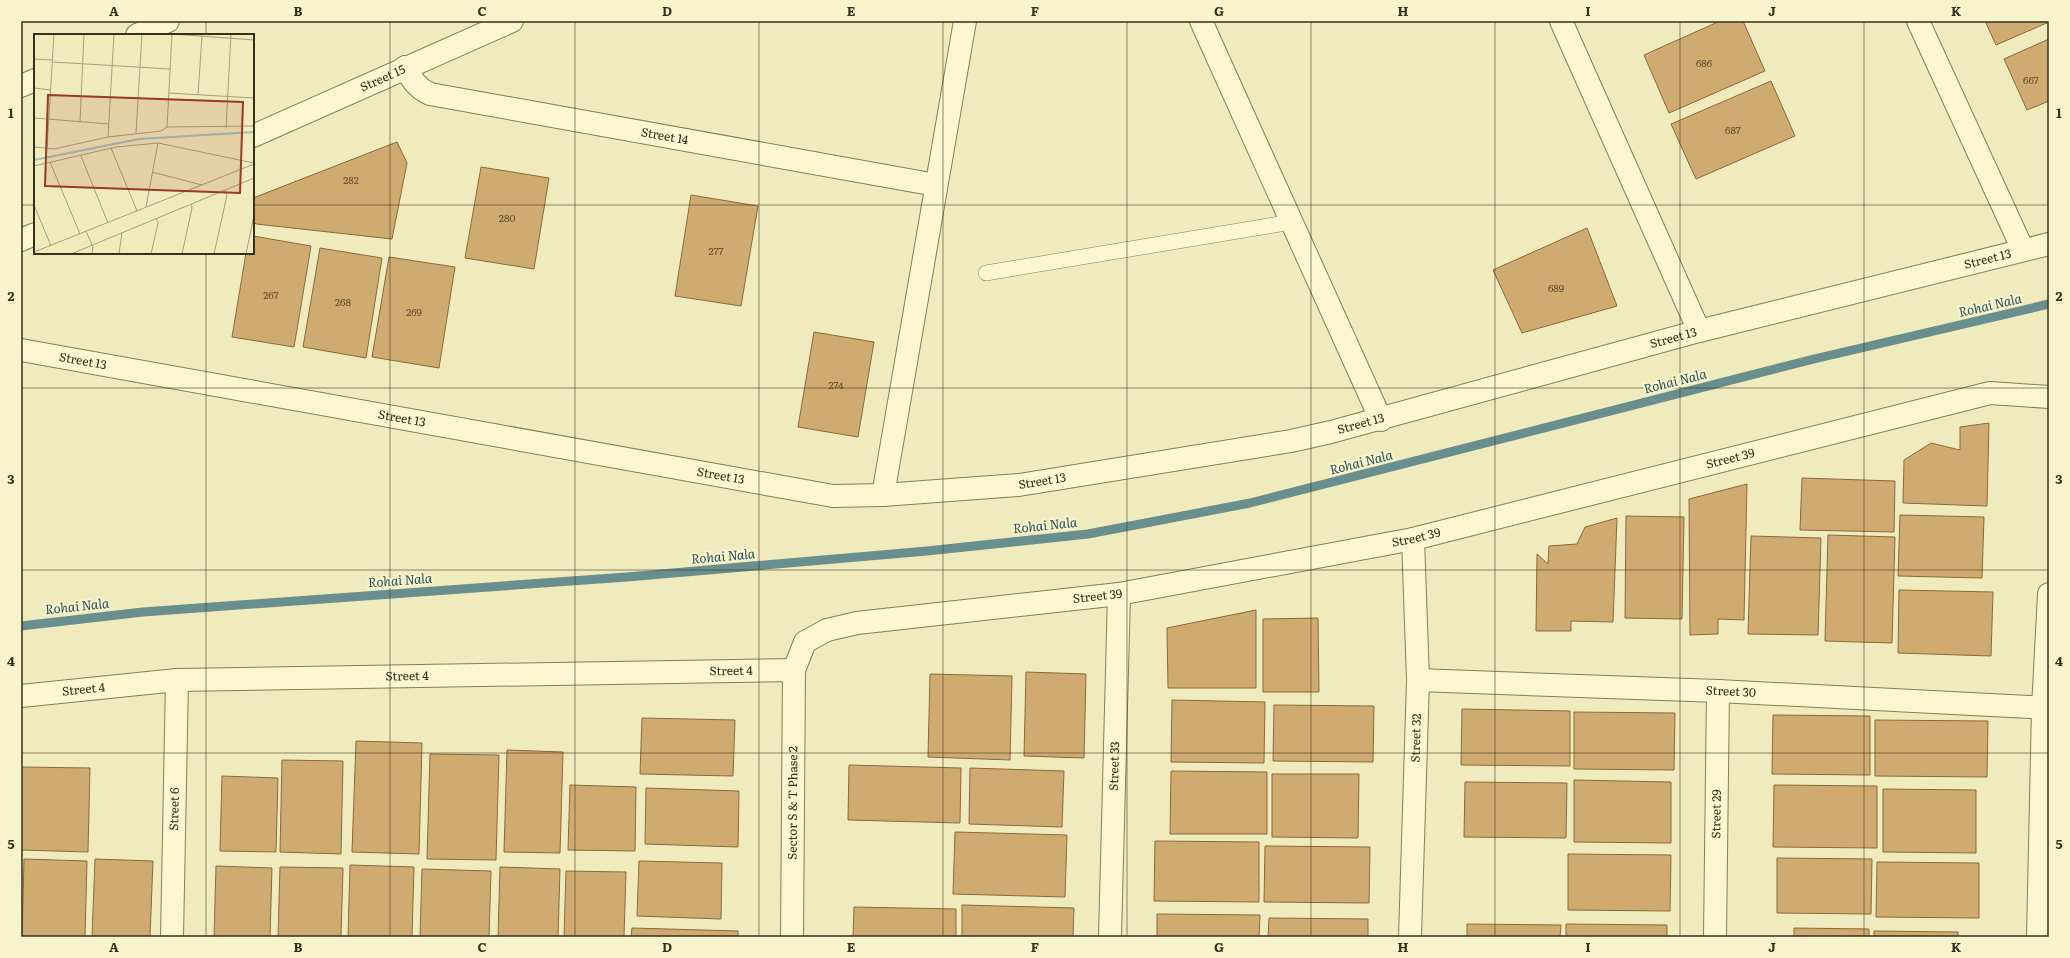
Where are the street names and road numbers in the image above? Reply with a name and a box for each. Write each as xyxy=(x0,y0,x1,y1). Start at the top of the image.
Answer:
street label: Street 15 xyxy=(357,60,408,95)
street label: Street 14 xyxy=(640,122,690,148)
street label: Street 13 xyxy=(1962,244,2013,273)
street label: Street 13 xyxy=(1648,322,1699,352)
street label: Street 13 xyxy=(58,347,108,373)
street label: Street 13 xyxy=(377,404,427,431)
street label: Street 13 xyxy=(1335,408,1386,438)
street label: Street 39 xyxy=(1704,443,1756,473)
street label: Street 13 xyxy=(696,462,746,488)
street label: Street 13 xyxy=(1017,468,1067,493)
street label: Street 39 xyxy=(1390,522,1442,551)
street label: Street 39 xyxy=(1072,584,1124,607)
street label: Street 4 xyxy=(709,661,753,679)
street label: Street 4 xyxy=(385,666,429,685)
street label: Street 4 xyxy=(61,677,106,700)
street label: Street 30 xyxy=(1705,681,1756,701)
street label: Street 32 xyxy=(1405,713,1425,763)
street label: Street 33 xyxy=(1104,741,1123,791)
street label: Sector S & T Phase 2 xyxy=(783,746,801,860)
street label: Street 6 xyxy=(164,787,183,831)
street label: Street 29 xyxy=(1706,789,1725,839)

